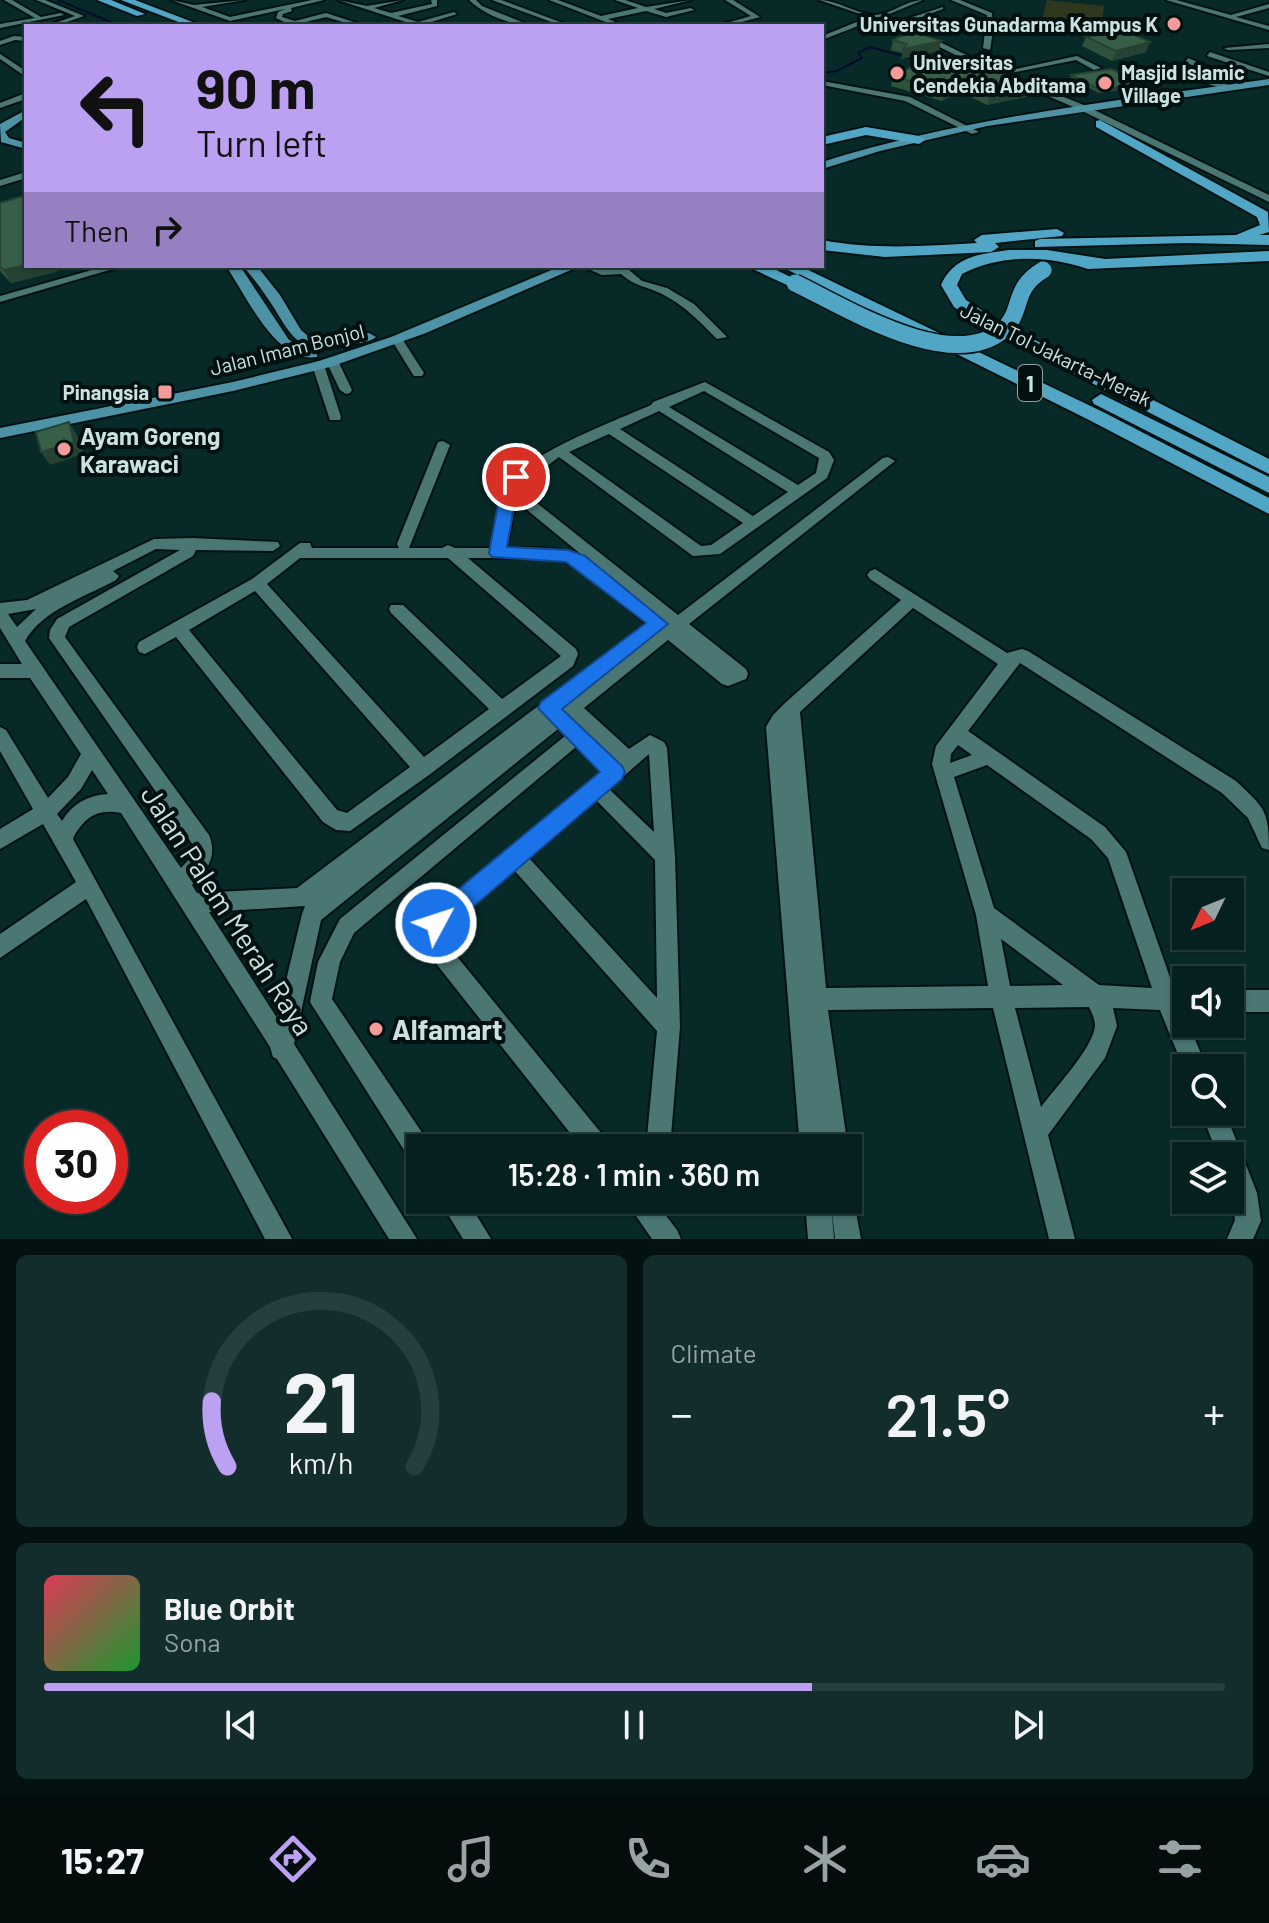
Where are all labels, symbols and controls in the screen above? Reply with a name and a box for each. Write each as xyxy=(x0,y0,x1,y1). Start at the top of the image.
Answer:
place label: Universitas Gunadarma Kampus K xyxy=(860,12,1158,36)
marker: Universitas Gunadarma Kampus K xyxy=(1165,15,1183,33)
place label: Universitas Cendekia Abditama xyxy=(913,50,1086,97)
text: 90 m xyxy=(196,53,316,120)
icon: left xyxy=(64,56,168,160)
place label: Masjid Islamic Village xyxy=(1121,60,1245,107)
marker: Universitas Cendekia Abditama xyxy=(888,64,906,82)
marker: Masjid Islamic Village xyxy=(1096,74,1114,92)
text: Turn left xyxy=(196,121,327,164)
icon: right xyxy=(145,208,189,252)
text: Then xyxy=(64,212,129,248)
street label: Jalan Tol Jakarta–Merak xyxy=(957,297,1155,411)
street label: Jalan Imam Bonjol xyxy=(207,318,367,380)
road number: 1 xyxy=(1018,365,1042,401)
place label: Pinangsia xyxy=(63,380,149,404)
marker: Pinangsia xyxy=(156,383,174,401)
place label: Ayam Goreng Karawaci xyxy=(80,421,220,478)
marker: Ayam Goreng Karawaci xyxy=(55,440,73,458)
pin xyxy=(482,443,550,511)
icon: arrive xyxy=(494,455,538,499)
street label: Jalan Palem Merah Raya xyxy=(134,779,322,1041)
north arrow xyxy=(1172,878,1244,950)
map controls xyxy=(1172,878,1244,1214)
position arrow xyxy=(394,881,478,965)
button: sound xyxy=(1172,966,1244,1038)
place label: Alfamart xyxy=(392,1012,503,1046)
marker: Alfamart xyxy=(367,1020,385,1038)
button: search xyxy=(1172,1054,1244,1126)
speed limit sign: 30 xyxy=(24,1110,128,1214)
button: layers xyxy=(1172,1142,1244,1214)
text: 15:28 · 1 min · 360 m xyxy=(508,1156,760,1192)
text: Climate xyxy=(671,1337,757,1368)
text: 21 xyxy=(283,1350,359,1450)
text: 21.5° xyxy=(885,1377,1010,1449)
text: − xyxy=(671,1386,693,1439)
text: + xyxy=(1203,1386,1225,1439)
text: km/h xyxy=(289,1445,354,1480)
text: Blue Orbit xyxy=(164,1590,295,1626)
text: Sona xyxy=(164,1626,221,1657)
icon: previous xyxy=(219,1703,263,1747)
icon: pause xyxy=(612,1703,656,1747)
icon: next xyxy=(1006,1703,1050,1747)
icon: directions xyxy=(265,1831,321,1887)
icon: music xyxy=(443,1831,499,1887)
icon: phone xyxy=(620,1831,676,1887)
icon: climate xyxy=(797,1831,853,1887)
icon: car xyxy=(975,1831,1031,1887)
icon: filters xyxy=(1152,1831,1208,1887)
text: 15:27 xyxy=(61,1838,144,1881)

